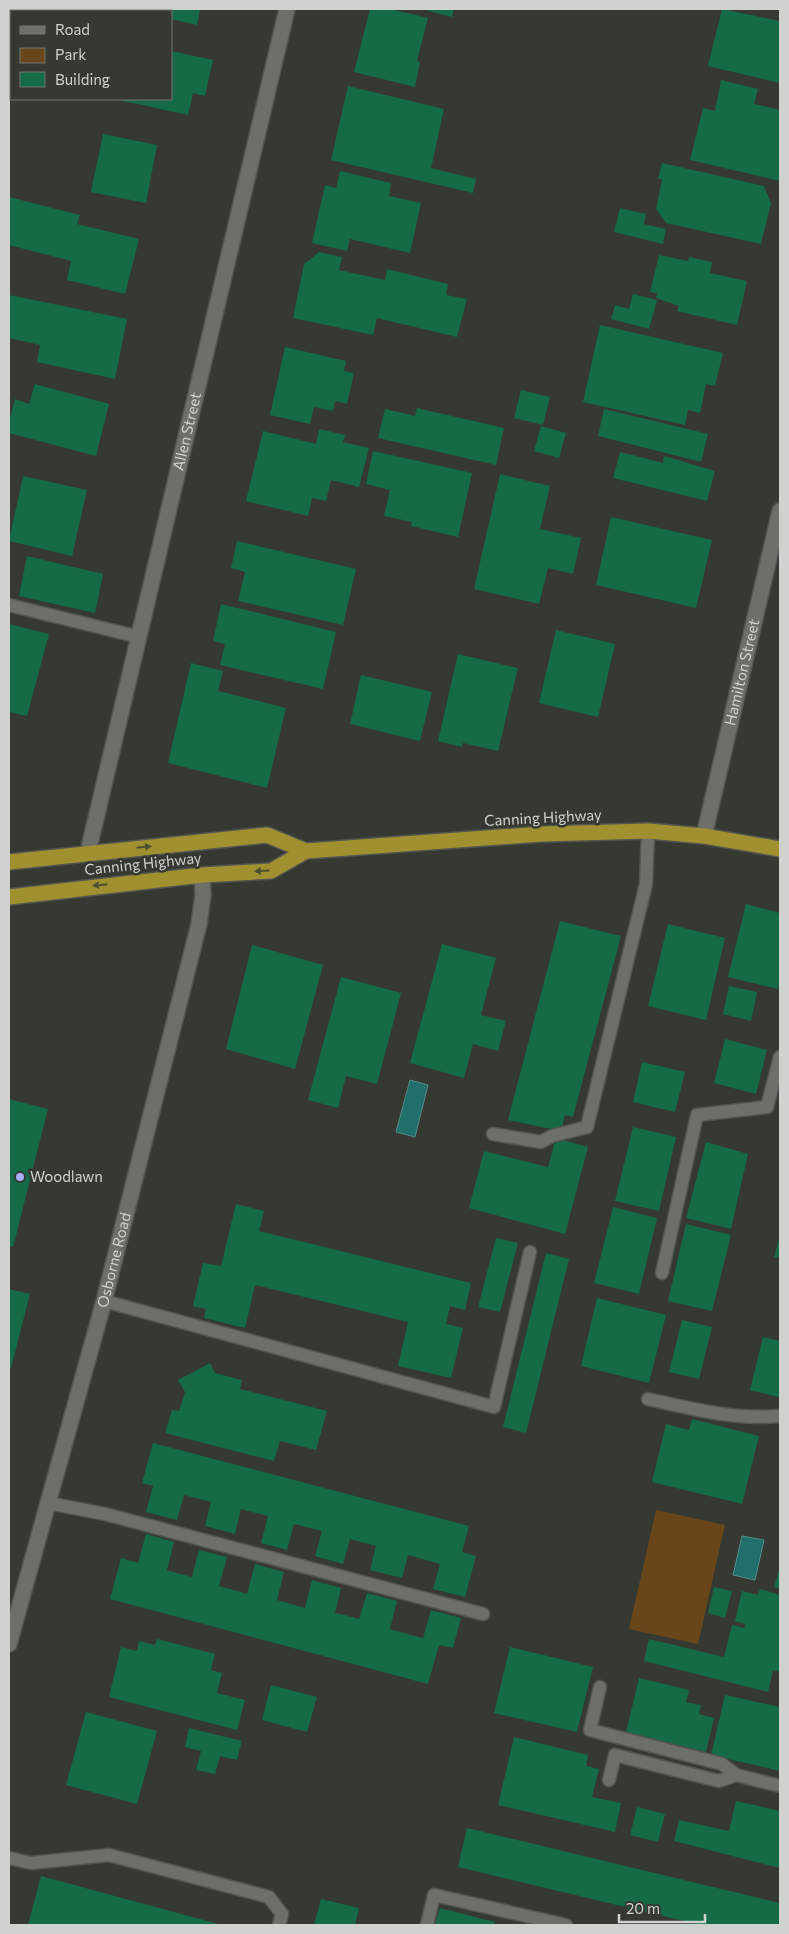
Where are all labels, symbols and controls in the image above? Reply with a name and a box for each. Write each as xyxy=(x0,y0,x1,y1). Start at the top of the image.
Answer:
legend xyxy=(10,10,172,100)
text: Road xyxy=(55,20,90,38)
text: Park xyxy=(55,45,86,63)
text: Building xyxy=(55,70,110,88)
street label: Allen Street xyxy=(168,390,204,472)
street label: Hamilton Street xyxy=(720,617,762,727)
street label: Canning Highway xyxy=(484,805,602,829)
one-way arrow xyxy=(136,843,152,851)
street label: Canning Highway xyxy=(83,848,203,878)
one-way arrow xyxy=(254,868,270,876)
one-way arrow xyxy=(92,882,108,890)
place label: Woodlawn xyxy=(30,1167,103,1185)
marker: Woodlawn xyxy=(14,1171,26,1183)
street label: Osborne Road xyxy=(93,1211,134,1310)
scale bar xyxy=(619,1892,705,1924)
text: 20 m xyxy=(626,1899,660,1917)

